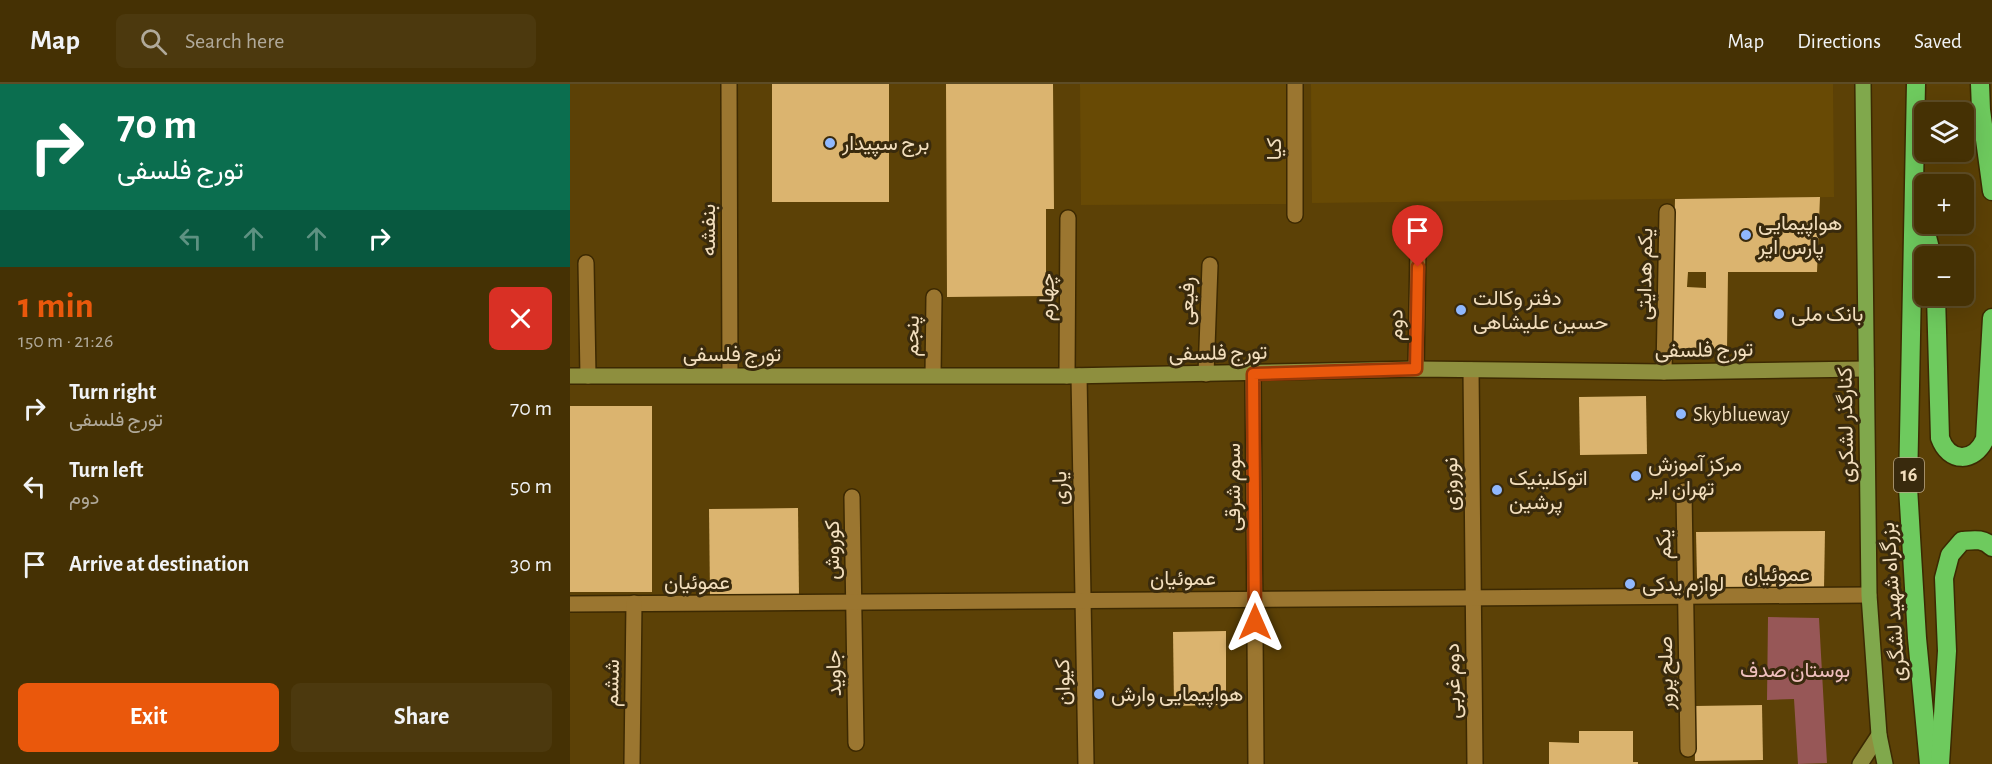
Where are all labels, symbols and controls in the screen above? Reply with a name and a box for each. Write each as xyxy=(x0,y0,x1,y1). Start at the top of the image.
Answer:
search box xyxy=(116,14,536,68)
icon: search xyxy=(137,25,170,58)
text: Map xyxy=(30,27,80,55)
text: Search here xyxy=(185,30,284,52)
text: Map xyxy=(1728,31,1764,52)
text: Directions xyxy=(1797,31,1881,52)
text: Saved xyxy=(1914,31,1962,52)
map controls xyxy=(1914,102,1974,306)
button: layers xyxy=(1914,102,1974,162)
text: 70 m xyxy=(117,104,197,146)
icon: right xyxy=(18,108,96,186)
place label: برج سپیدار xyxy=(841,133,930,157)
marker: برج سپیدار xyxy=(823,136,837,150)
street label: کیا xyxy=(1264,138,1286,160)
text: تورج فلسفی xyxy=(117,157,244,184)
button: + xyxy=(1914,174,1974,234)
street label: بنفشه xyxy=(698,204,720,256)
pin xyxy=(1392,205,1443,267)
place label: هواپیمایی پارس ایر xyxy=(1757,213,1842,261)
icon: arrive xyxy=(1401,214,1434,247)
icon: left xyxy=(174,222,207,255)
icon: ahead xyxy=(237,222,270,255)
icon: ahead xyxy=(300,222,333,255)
icon: right xyxy=(363,222,396,255)
street label: یکم هدایتی xyxy=(1634,228,1659,320)
marker: هواپیمایی پارس ایر xyxy=(1739,228,1753,242)
button: − xyxy=(1914,246,1974,306)
street label: چهارم xyxy=(1036,273,1061,321)
street label: رفیعی xyxy=(1176,276,1200,326)
button: close xyxy=(489,287,552,350)
text: 1 min xyxy=(18,288,94,324)
place label: دفتر وکالت حسین علیشاهی xyxy=(1473,288,1608,334)
marker: دفتر وکالت حسین علیشاهی xyxy=(1454,303,1468,317)
place label: بانک ملی xyxy=(1791,304,1863,326)
marker: بانک ملی xyxy=(1772,307,1786,321)
street label: دوم xyxy=(1385,309,1410,341)
street label: پنجم xyxy=(901,315,926,357)
text: 150 m · 21:26 xyxy=(18,331,113,351)
street label: تورج فلسفی xyxy=(1655,339,1754,364)
street label: تورج فلسفی xyxy=(1169,342,1268,367)
street label: تورج فلسفی xyxy=(683,344,781,368)
street label: کنارگذر لشکری xyxy=(1834,367,1860,483)
text: Turn right xyxy=(69,381,156,403)
icon: right xyxy=(18,392,51,425)
text: 70 m xyxy=(510,397,552,419)
place label: Skyblueway xyxy=(1693,404,1790,425)
marker: Skyblueway xyxy=(1674,407,1688,421)
text: تورج فلسفی xyxy=(69,410,163,430)
street label: سوم شرقی xyxy=(1223,443,1247,531)
place label: مرکز آموزش تهران ایر xyxy=(1647,454,1742,501)
street label: نوروزی xyxy=(1440,457,1464,511)
road number: 16 xyxy=(1894,458,1924,492)
text: Turn left xyxy=(69,459,143,481)
place label: اتوکلینیک پرشین xyxy=(1509,468,1588,516)
marker: مرکز آموزش تهران ایر xyxy=(1629,469,1643,483)
icon: left xyxy=(18,470,51,503)
street label: یاری xyxy=(1049,471,1073,505)
text: 50 m xyxy=(510,475,552,497)
marker: اتوکلینیک پرشین xyxy=(1490,483,1504,497)
text: دوم xyxy=(69,488,99,508)
street label: کوروش xyxy=(822,520,845,580)
street label: بزرگراه شهید لشگری xyxy=(1877,521,1911,683)
street label: یکم xyxy=(1653,528,1678,559)
icon: arrive xyxy=(18,548,51,581)
text: Arrive at destination xyxy=(69,553,249,575)
text: 30 m xyxy=(510,553,552,575)
street label: عموئیان xyxy=(1744,564,1810,587)
street label: عموئیان xyxy=(1150,568,1216,591)
street label: عموئیان xyxy=(664,572,730,595)
place label: لوازم یدکی xyxy=(1642,574,1724,598)
marker: لوازم یدکی xyxy=(1623,577,1637,591)
position arrow xyxy=(1223,590,1287,654)
street label: صلح پرور xyxy=(1655,636,1680,711)
street label: دوم غربی xyxy=(1442,643,1467,719)
street label: جاوید xyxy=(823,649,847,696)
street label: ششم xyxy=(601,659,626,707)
street label: کیوان xyxy=(1052,659,1076,705)
park label: بوستان صدف xyxy=(1740,660,1850,683)
button: Exit xyxy=(18,683,279,752)
button: Share xyxy=(291,683,552,752)
place label: هواپیمایی وارش xyxy=(1111,684,1243,708)
marker: هواپیمایی وارش xyxy=(1092,687,1106,701)

